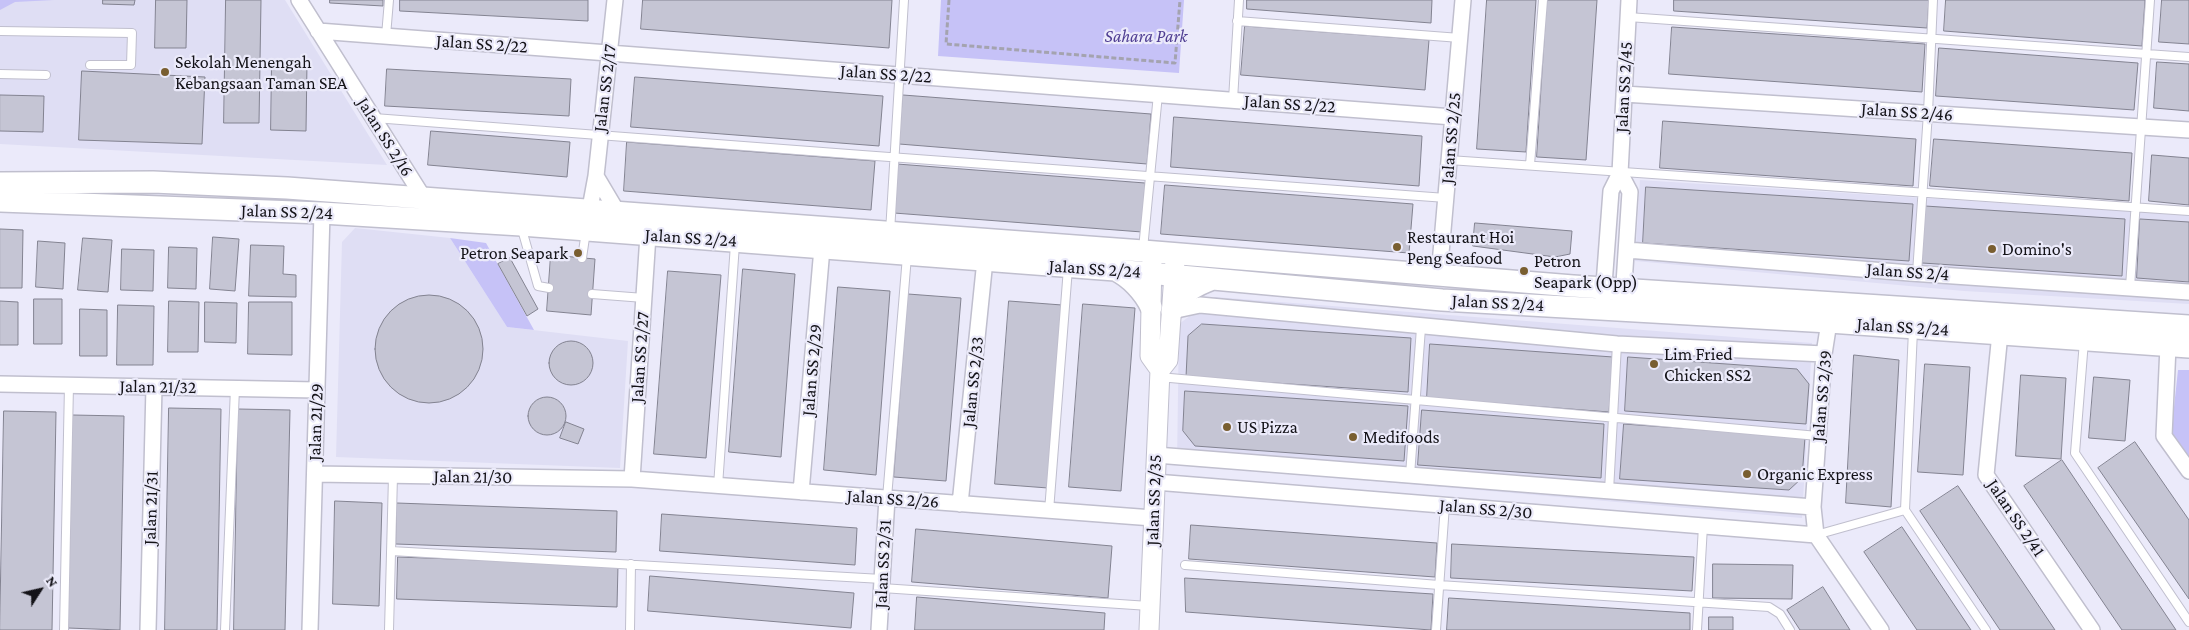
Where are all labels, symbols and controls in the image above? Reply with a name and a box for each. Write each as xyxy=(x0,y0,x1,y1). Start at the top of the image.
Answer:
park label: Sahara Park xyxy=(1105,25,1187,47)
street label: Jalan SS 2/22 xyxy=(436,30,528,58)
street label: Jalan SS 2/45 xyxy=(1611,41,1637,133)
street label: Jalan SS 2/17 xyxy=(589,43,621,133)
place label: Sekolah Menengah Kebangsaan Taman SEA xyxy=(175,51,347,94)
street label: Jalan SS 2/22 xyxy=(840,60,932,88)
marker: Sekolah Menengah Kebangsaan Taman SEA xyxy=(159,66,171,78)
street label: Jalan SS 2/22 xyxy=(1244,90,1336,118)
street label: Jalan SS 2/25 xyxy=(1436,91,1466,185)
street label: Jalan SS 2/16 xyxy=(352,93,418,181)
street label: Jalan SS 2/46 xyxy=(1860,98,1954,126)
street label: Jalan SS 2/24 xyxy=(240,200,334,224)
street label: Jalan SS 2/24 xyxy=(644,224,738,252)
place label: Restaurant Hoi Peng Seafood xyxy=(1407,226,1514,268)
place label: Domino's xyxy=(2002,238,2072,260)
marker: Restaurant Hoi Peng Seafood xyxy=(1391,241,1403,253)
place label: Petron Seapark xyxy=(460,242,568,264)
marker: Domino's xyxy=(1986,243,1998,255)
marker: Petron Seapark xyxy=(572,247,584,259)
place label: Petron Seapark (Opp) xyxy=(1534,250,1638,292)
street label: Jalan SS 2/24 xyxy=(1048,255,1142,283)
street label: Jalan SS 2/4 xyxy=(1866,258,1950,286)
marker: Petron Seapark (Opp) xyxy=(1518,265,1530,277)
street label: Jalan SS 2/24 xyxy=(1451,290,1545,316)
street label: Jalan SS 2/27 xyxy=(626,311,654,403)
street label: Jalan SS 2/24 xyxy=(1856,313,1950,341)
street label: Jalan SS 2/29 xyxy=(797,323,827,417)
street label: Jalan SS 2/33 xyxy=(957,335,989,429)
place label: Lim Fried Chicken SS2 xyxy=(1664,343,1751,386)
street label: Jalan SS 2/39 xyxy=(1807,349,1837,443)
marker: Lim Fried Chicken SS2 xyxy=(1648,358,1660,370)
street label: Jalan 21/32 xyxy=(119,376,197,398)
street label: Jalan 21/29 xyxy=(304,383,328,461)
place label: US Pizza xyxy=(1237,416,1298,438)
marker: US Pizza xyxy=(1221,421,1233,433)
place label: Medifoods xyxy=(1363,426,1440,448)
marker: Medifoods xyxy=(1347,431,1359,443)
street label: Jalan SS 2/35 xyxy=(1142,454,1166,546)
place label: Organic Express xyxy=(1757,463,1873,485)
street label: Jalan 21/30 xyxy=(434,466,512,488)
marker: Organic Express xyxy=(1741,468,1753,480)
street label: Jalan 21/31 xyxy=(139,470,163,546)
street label: Jalan SS 2/41 xyxy=(1982,475,2050,561)
street label: Jalan SS 2/26 xyxy=(846,485,940,513)
street label: Jalan SS 2/30 xyxy=(1439,494,1533,524)
street label: Jalan SS 2/31 xyxy=(870,519,896,609)
north arrow xyxy=(15,565,65,615)
text: N xyxy=(43,573,62,590)

